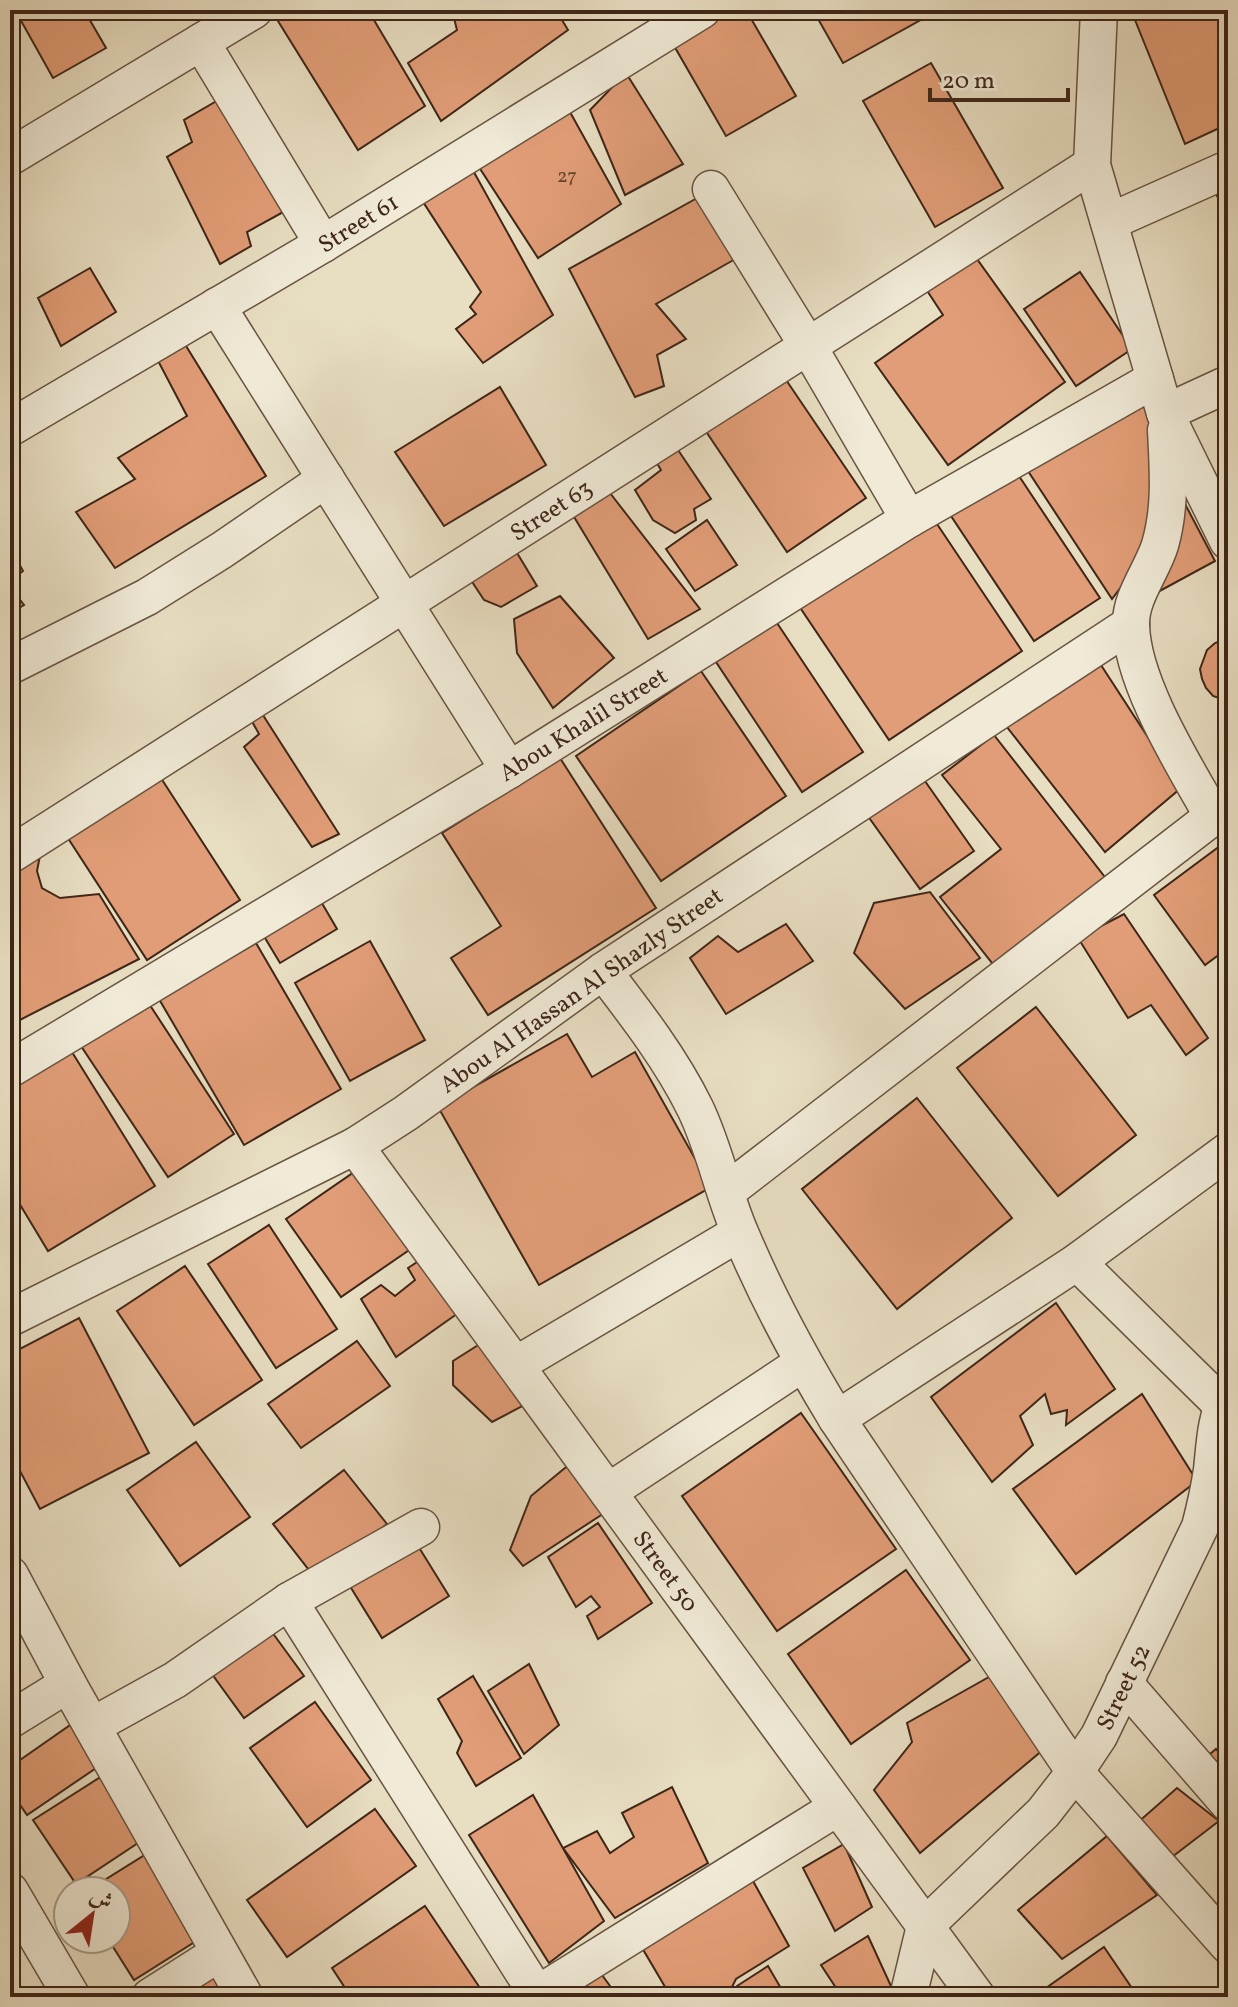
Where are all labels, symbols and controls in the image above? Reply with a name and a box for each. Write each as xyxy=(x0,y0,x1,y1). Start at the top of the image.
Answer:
scale bar xyxy=(930,52,1068,102)
text: 20 m xyxy=(942,65,995,99)
house number: 27 xyxy=(557,163,577,191)
street label: Street 61 xyxy=(312,187,406,263)
street label: Street 63 xyxy=(504,472,600,551)
street label: Abou Khalil Street xyxy=(493,660,675,791)
street label: Abou Al Hassan Al Shazly Street xyxy=(433,880,731,1103)
street label: Street 50 xyxy=(623,1524,706,1620)
street label: Street 52 xyxy=(1089,1639,1160,1737)
north arrow xyxy=(52,1875,132,1955)
text: ش xyxy=(84,1881,118,1919)

